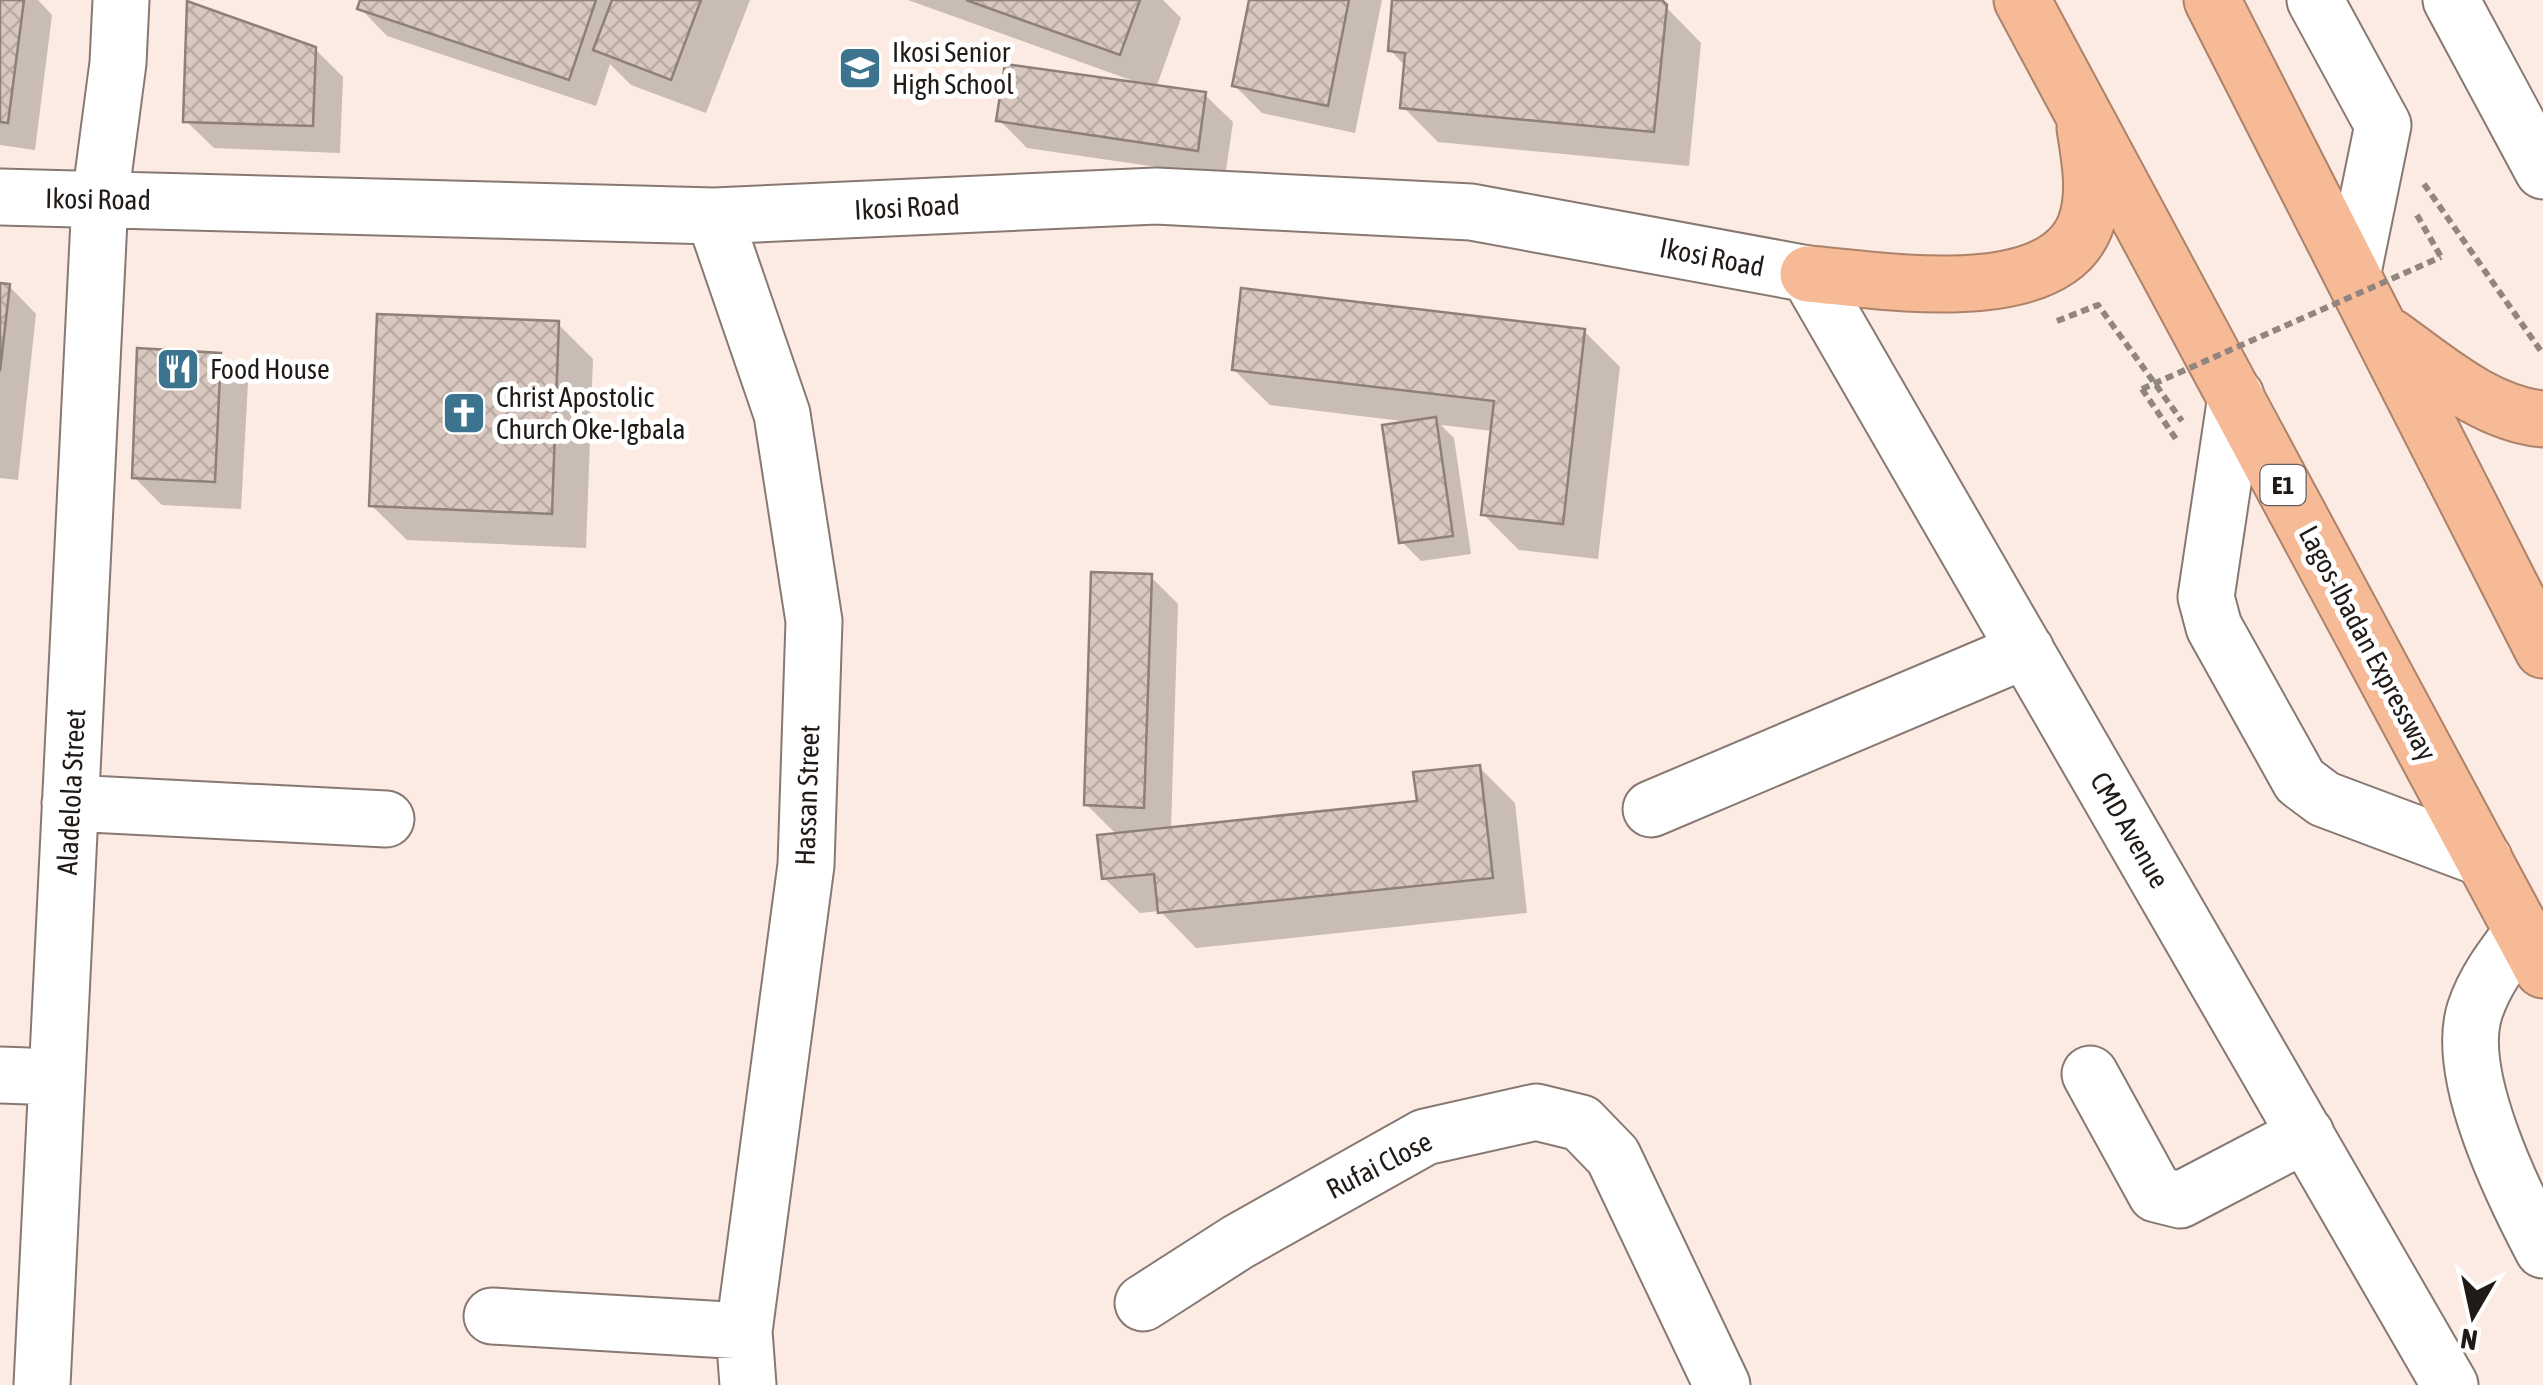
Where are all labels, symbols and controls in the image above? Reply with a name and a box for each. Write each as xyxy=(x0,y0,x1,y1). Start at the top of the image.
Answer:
place label: Ikosi Senior High School xyxy=(892,36,1014,100)
school or university icon: Ikosi Senior High School xyxy=(837,45,883,91)
street label: Ikosi Road xyxy=(45,182,151,216)
street label: Ikosi Road xyxy=(853,188,961,226)
street label: Ikosi Road xyxy=(1657,231,1767,283)
restaurant icon: Food House xyxy=(155,346,201,392)
place label: Food House xyxy=(210,353,330,385)
place label: Christ Apostolic Church Oke-Igbala xyxy=(496,381,685,445)
church icon: Christ Apostolic Church Oke-Igbala xyxy=(441,390,487,436)
road number: E1 xyxy=(2260,465,2306,505)
street label: Lagos-Ibadan Expressway xyxy=(2293,520,2443,766)
street label: Aladelola Street xyxy=(51,708,91,876)
street label: Hassan Street xyxy=(789,724,825,866)
street label: CMD Avenue xyxy=(2084,766,2176,894)
street label: Rufai Close xyxy=(1321,1125,1437,1205)
north arrow xyxy=(2423,1265,2523,1365)
text: N xyxy=(2458,1323,2480,1357)

